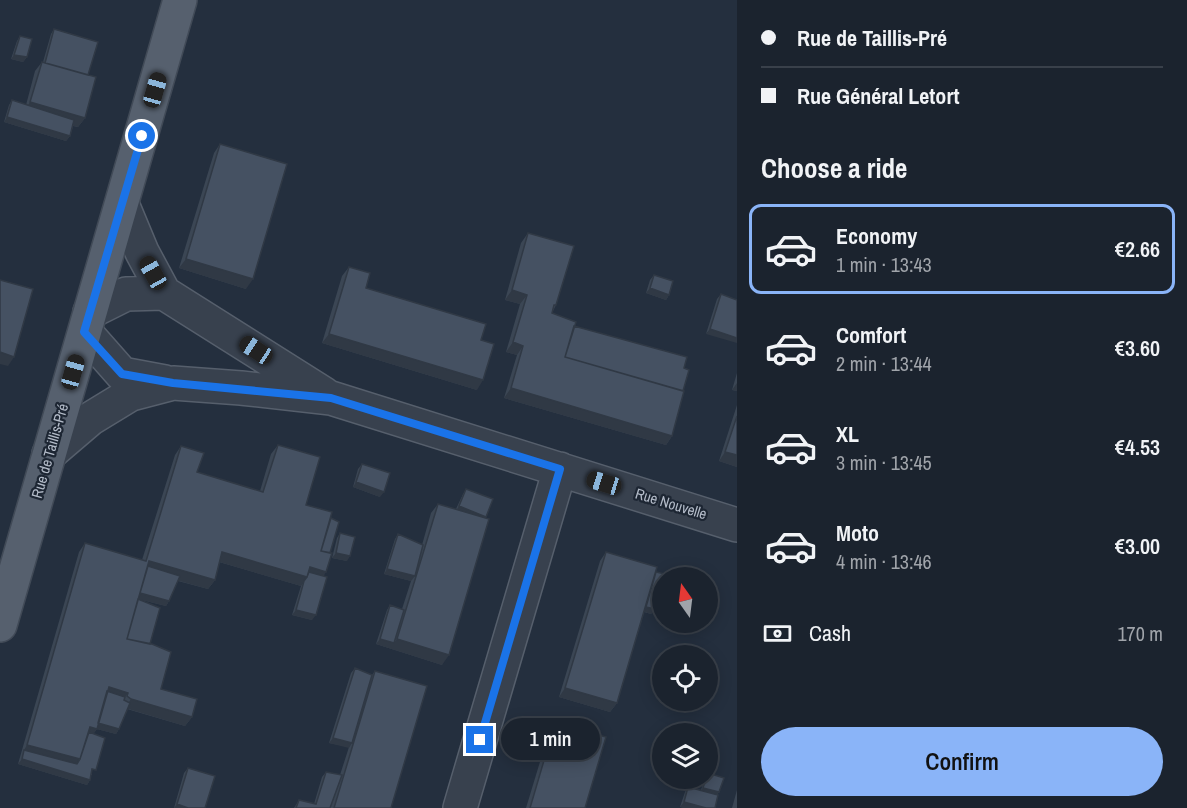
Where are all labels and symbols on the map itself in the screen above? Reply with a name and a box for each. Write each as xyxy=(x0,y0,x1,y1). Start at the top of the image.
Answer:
car xyxy=(141,70,169,110)
route start xyxy=(128,122,155,149)
car xyxy=(136,253,170,293)
car xyxy=(236,333,276,367)
car xyxy=(59,352,87,392)
street label: Rue de Taillis-Pré xyxy=(26,401,73,501)
car xyxy=(584,469,624,497)
street label: Rue Nouvelle xyxy=(633,483,710,524)
north arrow xyxy=(652,567,718,633)
callout: 1 min xyxy=(501,719,600,761)
route end xyxy=(466,726,493,753)

